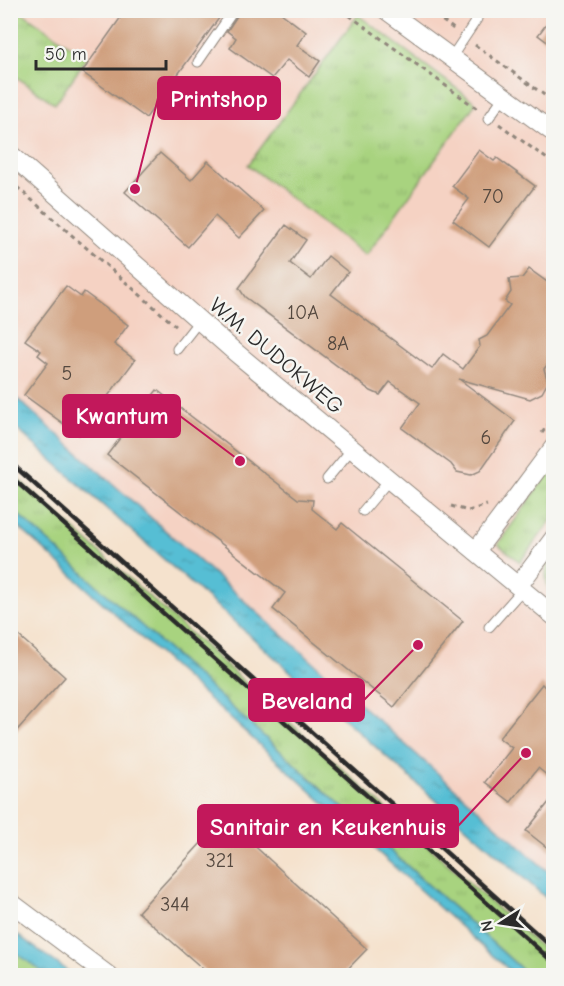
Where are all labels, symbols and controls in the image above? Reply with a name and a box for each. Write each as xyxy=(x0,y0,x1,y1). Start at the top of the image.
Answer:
scale bar xyxy=(36,33,166,71)
text: 50 m xyxy=(45,44,87,65)
callout: Printshop xyxy=(158,77,280,119)
text: Printshop xyxy=(170,85,268,113)
house number: 70 xyxy=(482,185,504,208)
street label: W.M. DUDOKWEG xyxy=(204,292,349,419)
house number: 10A xyxy=(287,301,319,324)
house number: 8A xyxy=(327,332,349,355)
house number: 5 xyxy=(62,362,72,385)
callout: Kwantum xyxy=(63,395,180,437)
text: Kwantum xyxy=(75,402,169,430)
house number: 6 xyxy=(481,426,491,449)
callout: Beveland xyxy=(249,679,364,721)
text: Beveland xyxy=(261,687,353,715)
callout: Sanitair en Keukenhuis xyxy=(198,805,458,847)
text: Sanitair en Keukenhuis xyxy=(210,813,446,841)
house number: 321 xyxy=(206,849,234,872)
house number: 344 xyxy=(160,893,190,916)
north arrow xyxy=(471,893,531,953)
text: N xyxy=(477,919,497,933)

